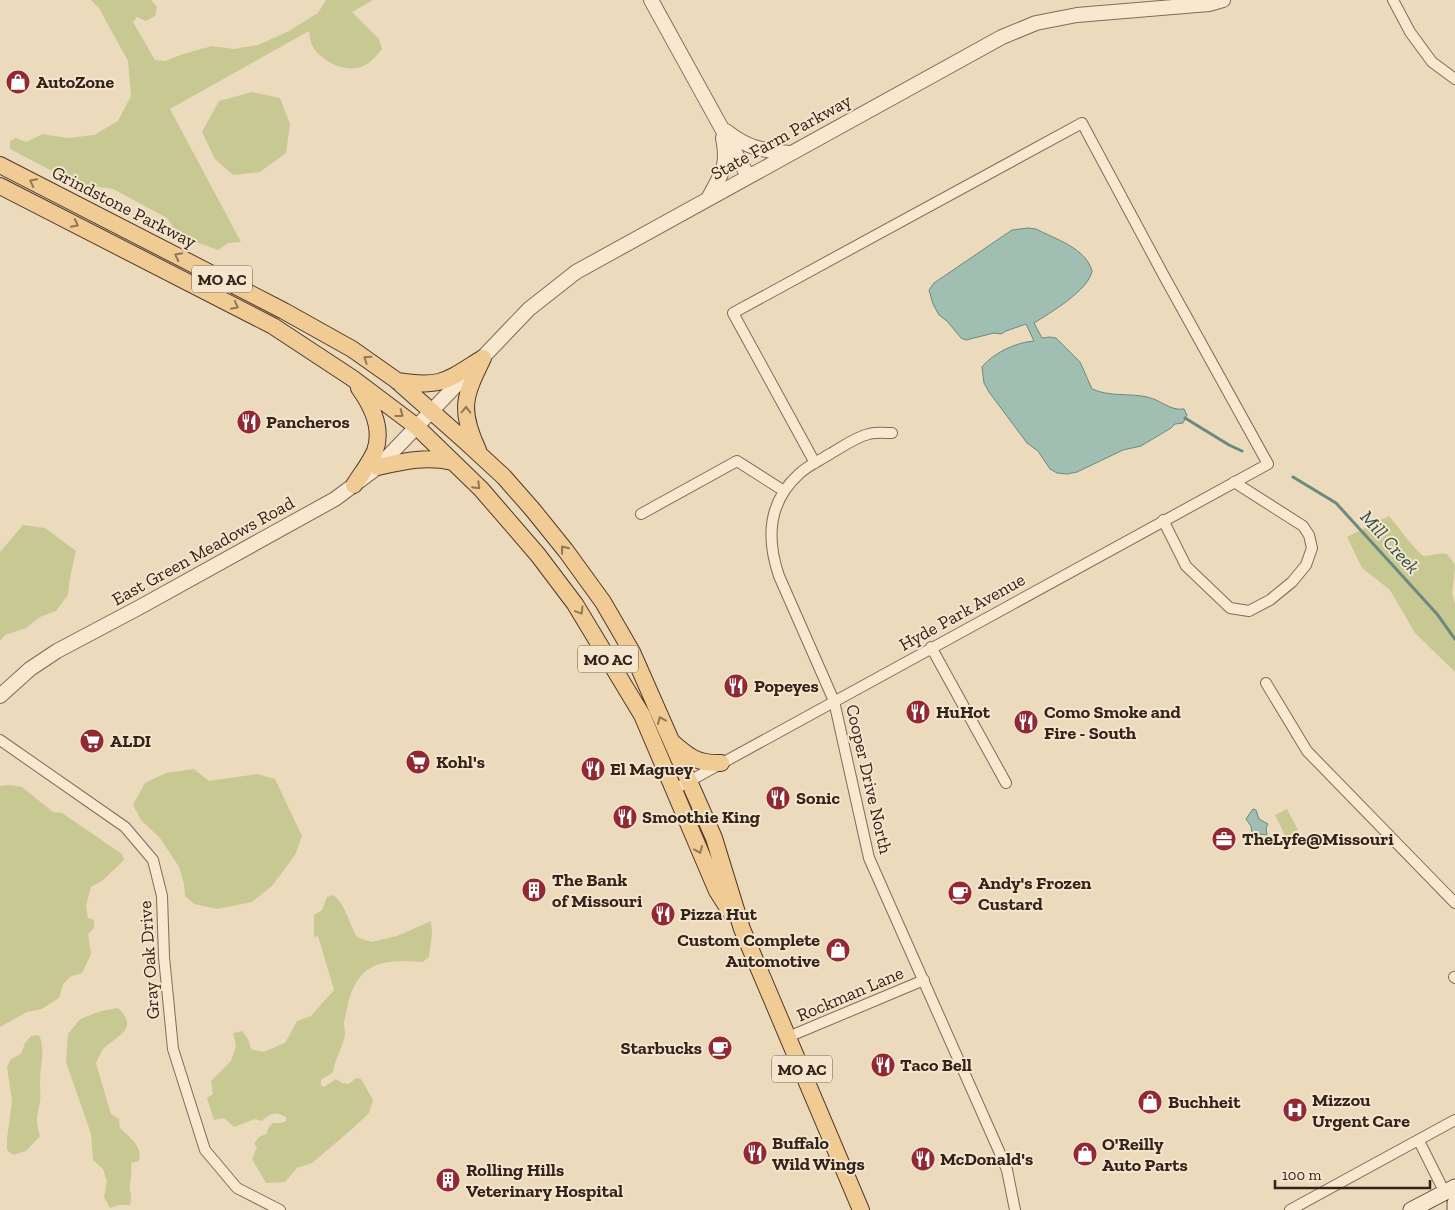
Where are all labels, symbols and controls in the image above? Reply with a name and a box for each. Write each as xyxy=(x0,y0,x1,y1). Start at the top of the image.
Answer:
shop icon: AutoZone xyxy=(5,69,31,95)
place label: AutoZone xyxy=(36,71,115,93)
street label: State Farm Parkway xyxy=(707,89,856,185)
street label: Grindstone Parkway xyxy=(48,161,201,253)
one-way arrow xyxy=(30,178,39,188)
one-way arrow xyxy=(70,218,79,228)
one-way arrow xyxy=(174,252,183,262)
road number: MO AC xyxy=(192,266,252,292)
one-way arrow xyxy=(230,300,239,310)
one-way arrow xyxy=(363,356,372,365)
one-way arrow xyxy=(461,406,471,414)
restaurant icon: Pancheros xyxy=(236,409,262,435)
one-way arrow xyxy=(394,409,403,417)
place label: Pancheros xyxy=(266,411,350,433)
one-way arrow xyxy=(472,480,481,489)
street label: East Green Meadows Road xyxy=(108,492,298,610)
water label: Mill Creek xyxy=(1356,505,1424,579)
one-way arrow xyxy=(561,545,570,555)
street label: Hyde Park Avenue xyxy=(895,568,1029,656)
one-way arrow xyxy=(573,606,583,615)
road number: MO AC xyxy=(578,646,638,672)
restaurant icon: Popeyes xyxy=(723,673,749,699)
place label: Popeyes xyxy=(754,675,819,697)
restaurant icon: HuHot xyxy=(905,699,931,725)
place label: HuHot xyxy=(936,701,991,723)
place label: Como Smoke and Fire - South xyxy=(1044,701,1181,744)
street label: Cooper Drive North xyxy=(841,702,897,856)
restaurant icon: Como Smoke and Fire - South xyxy=(1013,709,1039,735)
one-way arrow xyxy=(657,716,668,725)
supermarket icon: ALDI xyxy=(79,728,105,754)
place label: ALDI xyxy=(110,730,151,752)
supermarket icon: Kohl's xyxy=(405,749,431,775)
place label: Kohl's xyxy=(436,751,485,773)
restaurant icon: El Maguey xyxy=(580,756,606,782)
place label: El Maguey xyxy=(610,758,693,780)
restaurant icon: Sonic xyxy=(765,785,791,811)
place label: Sonic xyxy=(796,787,840,809)
restaurant icon: Smoothie King xyxy=(612,804,638,830)
place label: Smoothie King xyxy=(642,806,760,828)
office icon: TheLyfe@Missouri xyxy=(1211,826,1237,852)
place label: TheLyfe@Missouri xyxy=(1242,828,1394,850)
one-way arrow xyxy=(693,845,704,854)
place label: The Bank of Missouri xyxy=(552,869,643,912)
place label: Andy's Frozen Custard xyxy=(978,872,1092,915)
building icon: The Bank of Missouri xyxy=(521,877,547,903)
cafe icon: Andy's Frozen Custard xyxy=(947,880,973,906)
street label: Gray Oak Drive xyxy=(134,900,164,1020)
restaurant icon: Pizza Hut xyxy=(650,901,676,927)
place label: Pizza Hut xyxy=(680,903,758,925)
place label: Custom Complete Automotive xyxy=(677,929,820,972)
shop icon: Custom Complete Automotive xyxy=(825,937,851,963)
street label: Rockman Lane xyxy=(793,962,907,1026)
cafe icon: Starbucks xyxy=(707,1035,733,1061)
place label: Starbucks xyxy=(621,1037,702,1059)
restaurant icon: Taco Bell xyxy=(870,1052,896,1078)
place label: Taco Bell xyxy=(900,1054,972,1076)
road number: MO AC xyxy=(772,1056,832,1082)
shop icon: Buchheit xyxy=(1137,1089,1163,1115)
place label: Mizzou Urgent Care xyxy=(1312,1089,1410,1132)
place label: Buchheit xyxy=(1168,1091,1241,1113)
hospital icon: Mizzou Urgent Care xyxy=(1282,1097,1308,1123)
place label: Buffalo Wild Wings xyxy=(772,1132,865,1175)
place label: O'Reilly Auto Parts xyxy=(1102,1133,1188,1176)
restaurant icon: Buffalo Wild Wings xyxy=(742,1140,768,1166)
shop icon: O'Reilly Auto Parts xyxy=(1072,1141,1098,1167)
restaurant icon: McDonald's xyxy=(910,1146,936,1172)
place label: McDonald's xyxy=(940,1148,1033,1170)
scale bar xyxy=(1275,1158,1430,1190)
place label: Rolling Hills Veterinary Hospital xyxy=(466,1159,623,1202)
text: 100 m xyxy=(1282,1166,1321,1184)
building icon: Rolling Hills Veterinary Hospital xyxy=(435,1167,461,1193)

